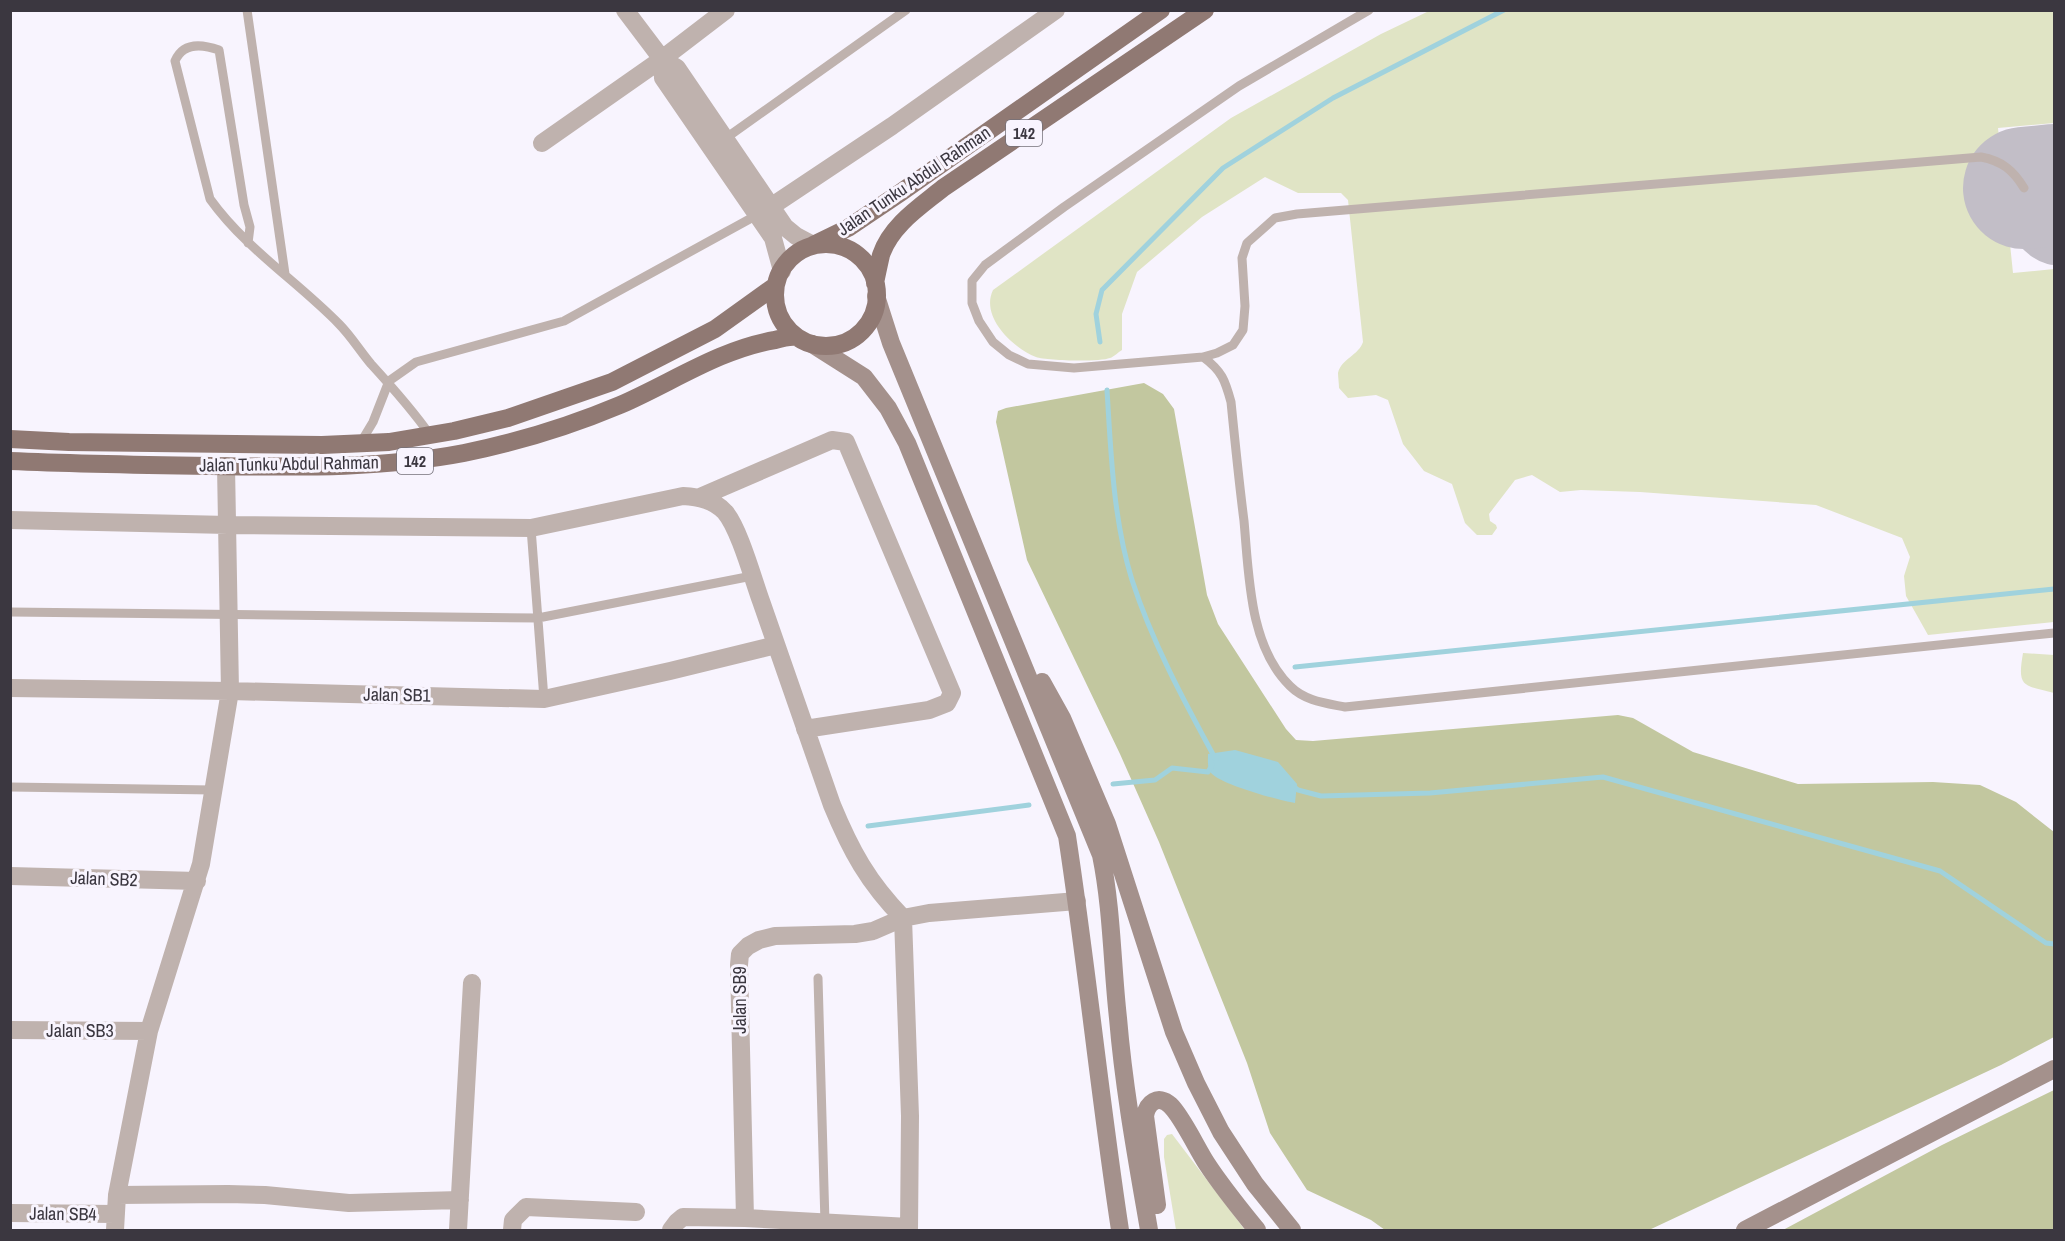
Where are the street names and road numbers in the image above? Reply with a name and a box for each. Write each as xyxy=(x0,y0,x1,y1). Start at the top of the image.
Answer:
street label: Jalan Tunku Abdul Rahman xyxy=(832,120,995,241)
road number: 142 xyxy=(1006,120,1042,146)
road number: 142 xyxy=(397,448,433,474)
street label: Jalan Tunku Abdul Rahman xyxy=(199,449,379,478)
street label: Jalan SB1 xyxy=(363,681,432,708)
street label: Jalan SB2 xyxy=(70,865,138,892)
street label: Jalan SB9 xyxy=(727,966,752,1034)
street label: Jalan SB3 xyxy=(46,1018,114,1043)
street label: Jalan SB4 xyxy=(29,1200,97,1227)

